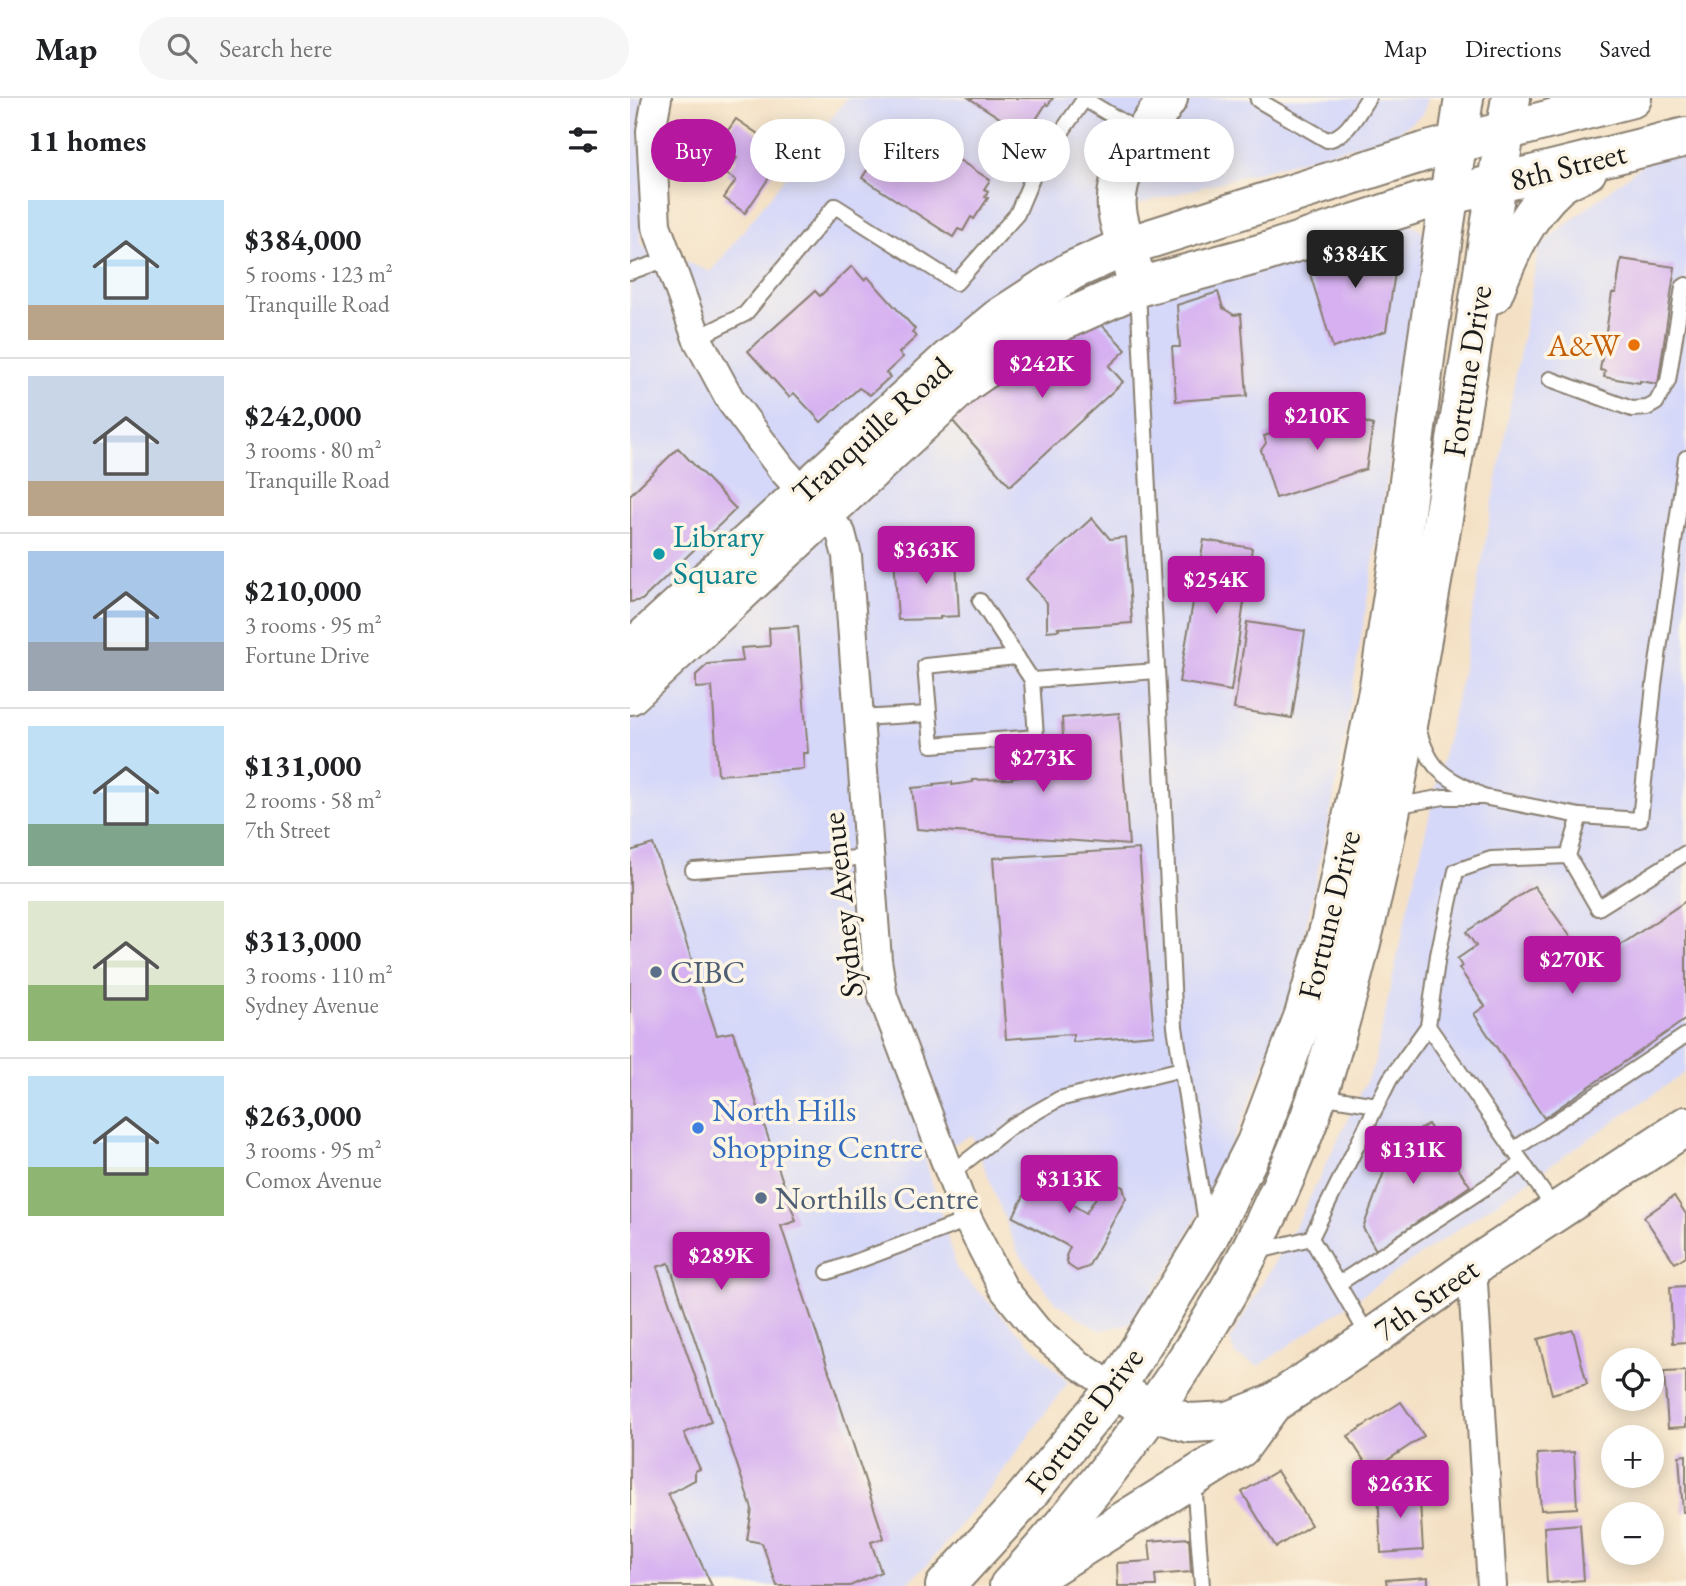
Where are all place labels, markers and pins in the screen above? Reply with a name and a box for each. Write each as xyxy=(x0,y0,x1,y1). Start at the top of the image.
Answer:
pin: $384K xyxy=(1306,230,1404,290)
place label: A&W xyxy=(1546,324,1621,366)
marker: A&W xyxy=(1626,337,1642,353)
pin: $242K xyxy=(993,341,1091,400)
pin: $210K xyxy=(1268,392,1366,452)
place label: Library Square xyxy=(673,515,765,594)
pin: $363K xyxy=(877,526,975,586)
marker: Library Square xyxy=(651,546,667,562)
pin: $254K xyxy=(1167,556,1265,616)
pin: $273K xyxy=(994,734,1092,794)
pin: $270K xyxy=(1523,936,1621,996)
place label: CIBC xyxy=(670,951,745,993)
marker: CIBC xyxy=(648,964,664,980)
place label: North Hills Shopping Centre xyxy=(712,1089,923,1168)
marker: North Hills Shopping Centre xyxy=(690,1120,706,1136)
pin: $131K xyxy=(1364,1126,1462,1186)
pin: $313K xyxy=(1020,1156,1118,1215)
place label: Northills Centre xyxy=(775,1177,979,1219)
marker: Northills Centre xyxy=(753,1190,769,1206)
pin: $289K xyxy=(672,1232,770,1292)
pin: $263K xyxy=(1351,1460,1449,1520)

